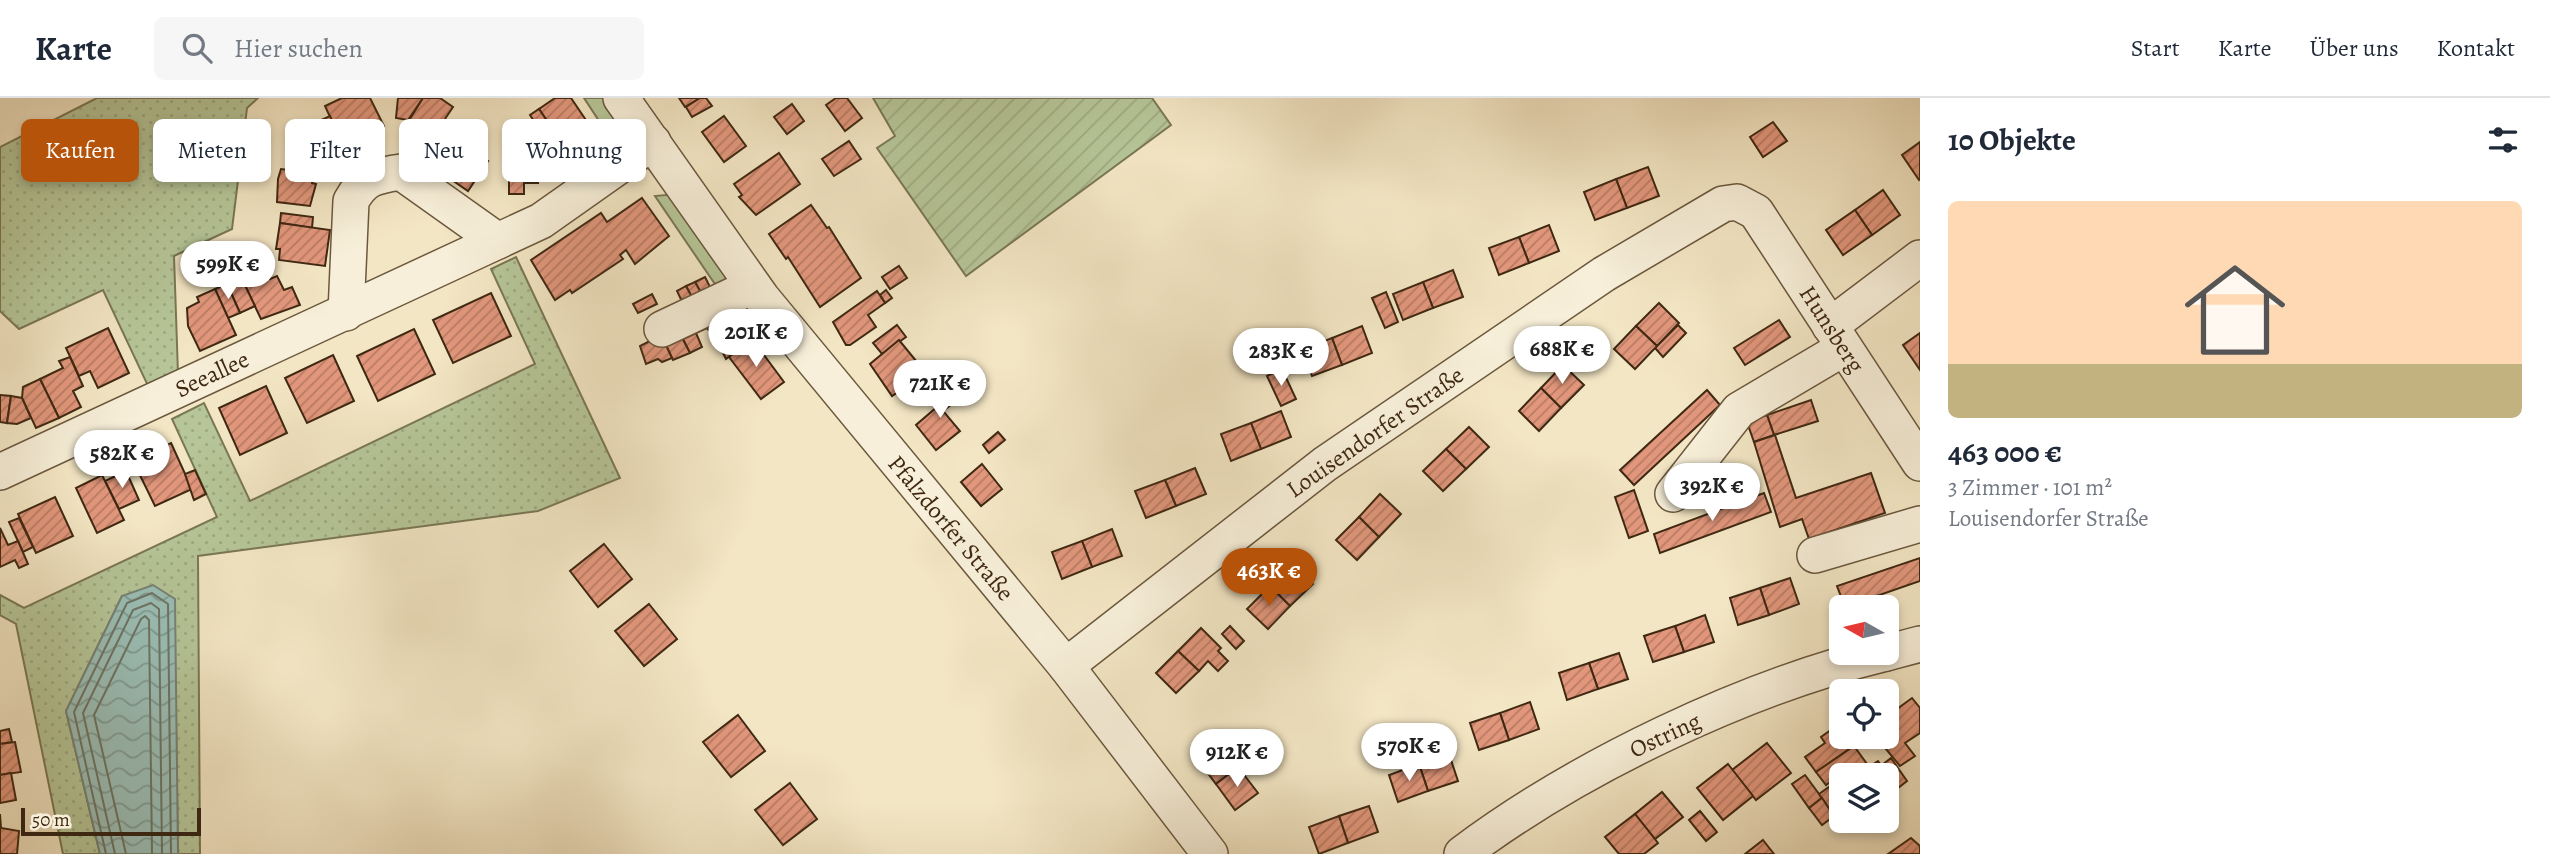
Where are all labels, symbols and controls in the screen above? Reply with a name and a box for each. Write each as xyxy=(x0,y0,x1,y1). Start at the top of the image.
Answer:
search box xyxy=(154,17,644,80)
text: Karte xyxy=(35,26,112,71)
icon: search xyxy=(178,29,216,67)
text: Hier suchen xyxy=(234,31,363,66)
text: Start xyxy=(2131,32,2180,64)
text: Karte xyxy=(2218,32,2272,64)
text: Über uns xyxy=(2310,32,2399,64)
text: Kontakt xyxy=(2437,32,2515,64)
chip: Kaufen xyxy=(21,119,139,182)
chip: Mieten xyxy=(153,119,271,182)
chip: Filter xyxy=(285,119,385,182)
chip: Neu xyxy=(399,119,488,182)
chip: Wohnung xyxy=(502,119,646,182)
text: 10 Objekte xyxy=(1948,120,2076,160)
icon: filters xyxy=(2484,121,2522,159)
pin: 599K € xyxy=(171,242,285,301)
icon: home xyxy=(2172,247,2298,373)
text: 599K € xyxy=(196,248,260,279)
street label: Hunsberg xyxy=(1792,279,1872,379)
pin: 201K € xyxy=(699,310,813,369)
text: 201K € xyxy=(724,316,788,347)
pin: 688K € xyxy=(1505,327,1619,386)
pin: 283K € xyxy=(1224,328,1338,388)
text: 688K € xyxy=(1529,333,1595,364)
text: 283K € xyxy=(1249,335,1313,366)
street label: Seeallee xyxy=(170,343,254,405)
street label: Louisendorfer Straße xyxy=(1280,359,1470,505)
pin: 721K € xyxy=(883,360,997,420)
text: 721K € xyxy=(909,367,971,398)
pin: 582K € xyxy=(65,430,179,490)
text: 463 000 € xyxy=(1948,432,2062,472)
text: 582K € xyxy=(90,437,154,468)
street label: Pfalzdorfer Straße xyxy=(881,448,1021,608)
pin: 392K € xyxy=(1655,464,1769,523)
text: 392K € xyxy=(1680,470,1744,501)
text: 3 Zimmer · 101 m² xyxy=(1948,472,2112,503)
text: Louisendorfer Straße xyxy=(1948,503,2149,534)
pin: 463K € xyxy=(1212,548,1326,608)
text: 463K € xyxy=(1237,555,1301,586)
north arrow xyxy=(1829,595,1899,665)
map controls xyxy=(1829,595,1899,833)
button: locate xyxy=(1829,679,1899,749)
street label: Ostring xyxy=(1624,705,1706,765)
pin: 570K € xyxy=(1352,724,1466,783)
pin: 912K € xyxy=(1180,730,1294,789)
text: 570K € xyxy=(1377,730,1441,761)
text: 912K € xyxy=(1206,736,1268,767)
button: layers xyxy=(1829,763,1899,833)
scale bar xyxy=(21,805,201,837)
text: 50 m xyxy=(32,807,70,833)

